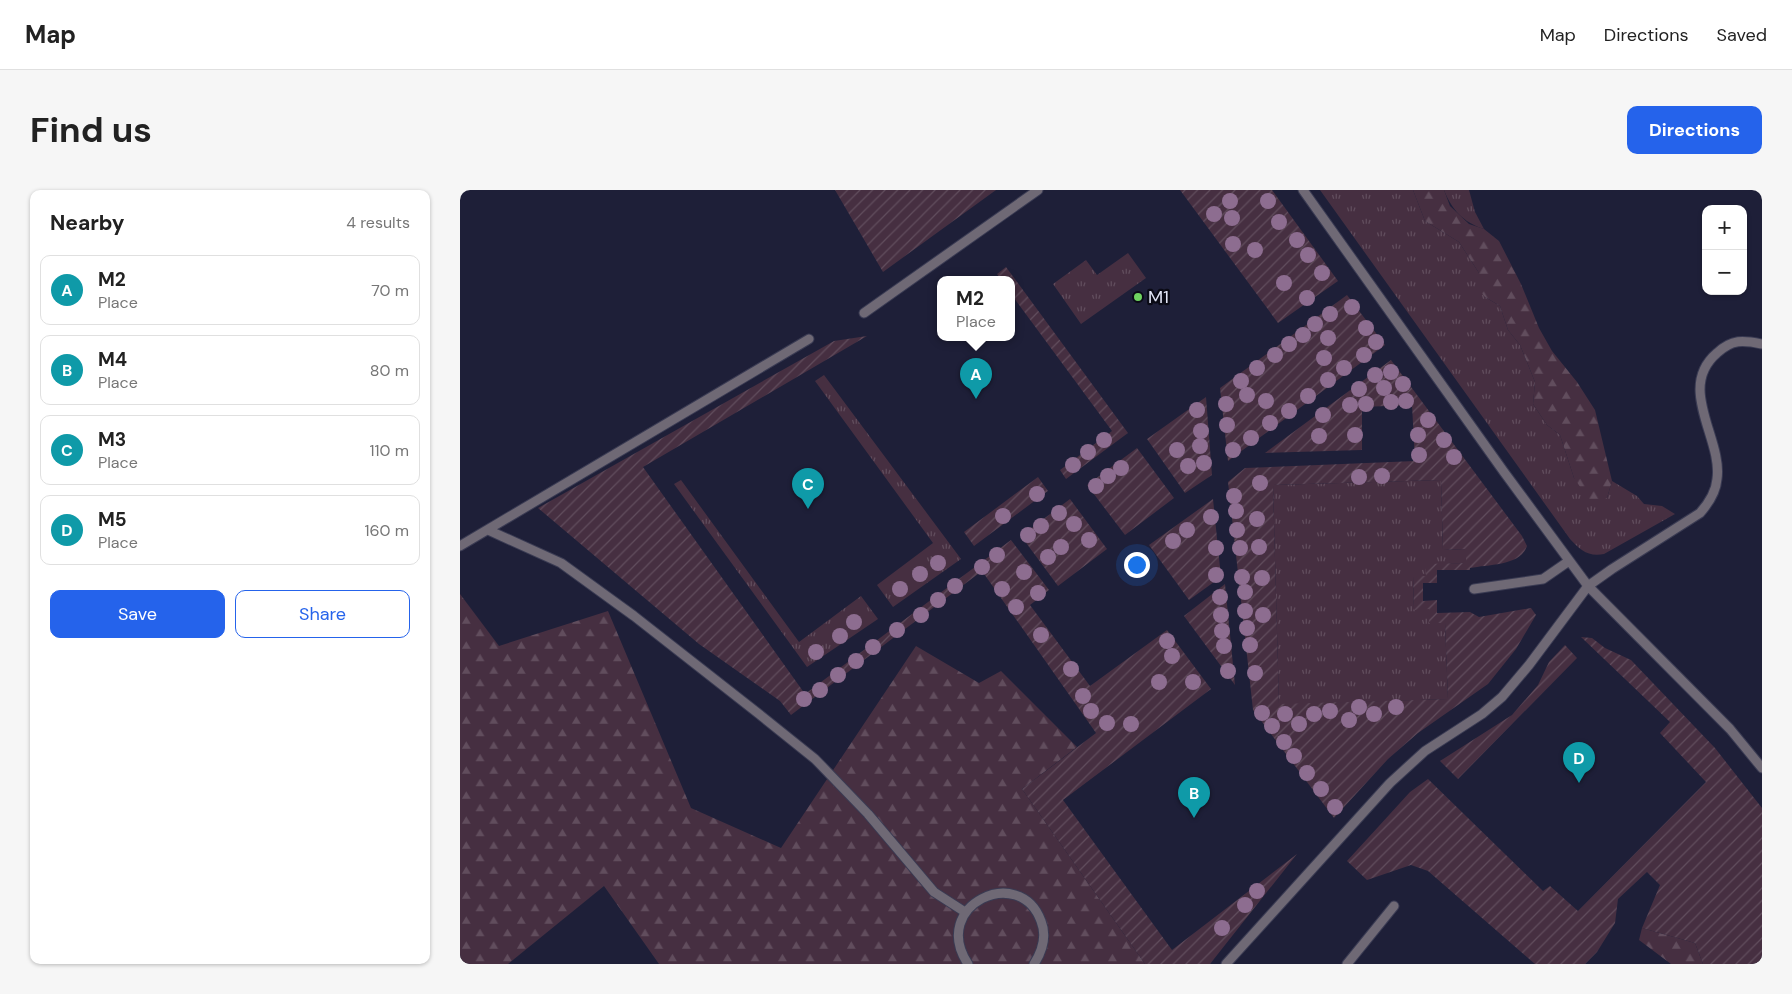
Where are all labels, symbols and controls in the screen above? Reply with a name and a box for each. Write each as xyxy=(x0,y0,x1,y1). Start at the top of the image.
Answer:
text: Map xyxy=(25,19,76,50)
text: Map xyxy=(1540,23,1576,47)
text: Directions xyxy=(1604,23,1689,47)
text: Saved xyxy=(1717,23,1767,47)
button: Directions xyxy=(1627,106,1762,154)
text: Find us xyxy=(30,107,152,153)
map controls xyxy=(1702,205,1747,295)
button: + xyxy=(1702,205,1747,250)
text: Nearby xyxy=(50,209,124,237)
text: 4 results xyxy=(346,212,410,233)
button: − xyxy=(1702,250,1747,295)
text: M2 xyxy=(98,267,126,292)
popup xyxy=(937,276,1015,341)
text: A xyxy=(61,280,73,301)
text: 70 m xyxy=(371,280,409,301)
place label: M1 xyxy=(1148,285,1169,309)
text: M2 xyxy=(956,286,984,311)
marker: M1 xyxy=(1132,291,1144,303)
text: Place xyxy=(98,292,138,313)
text: Place xyxy=(956,311,996,332)
text: M4 xyxy=(98,347,127,372)
pin: A xyxy=(960,358,992,399)
text: B xyxy=(62,360,72,381)
text: 80 m xyxy=(370,360,409,381)
text: Place xyxy=(98,372,138,393)
text: M3 xyxy=(98,427,126,452)
text: C xyxy=(61,440,73,461)
text: 110 m xyxy=(370,440,409,461)
text: Place xyxy=(98,452,138,473)
pin: C xyxy=(792,468,824,509)
text: M5 xyxy=(98,507,127,532)
text: D xyxy=(61,520,73,541)
text: 160 m xyxy=(365,520,409,541)
text: Place xyxy=(98,532,138,553)
your location xyxy=(1124,552,1150,578)
button: Save xyxy=(50,590,225,638)
button: Share xyxy=(235,590,410,638)
pin: D xyxy=(1563,742,1595,783)
pin: B xyxy=(1178,777,1210,818)

